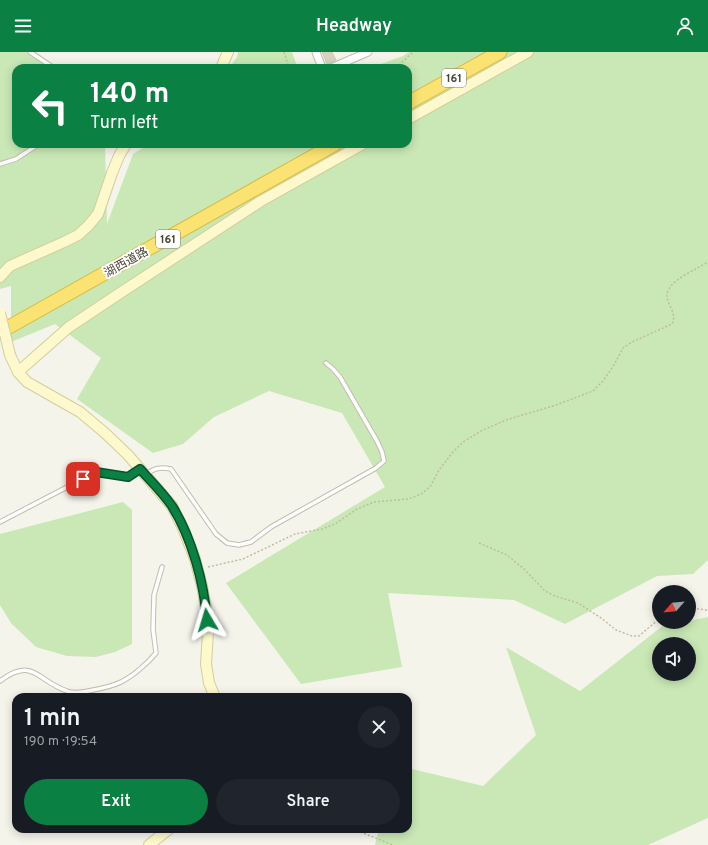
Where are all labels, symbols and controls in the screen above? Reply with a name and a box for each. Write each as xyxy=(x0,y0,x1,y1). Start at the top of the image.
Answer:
icon: menu xyxy=(12,15,34,37)
text: Headway xyxy=(316,15,392,38)
icon: person xyxy=(674,15,696,37)
road number: 161 xyxy=(442,69,466,87)
text: 140 m xyxy=(90,77,169,113)
icon: left xyxy=(24,80,76,132)
text: Turn left xyxy=(90,112,158,135)
road number: 161 xyxy=(156,230,180,248)
street label: 湖西道路 xyxy=(102,244,151,282)
pin xyxy=(66,462,100,496)
icon: arrive xyxy=(72,468,94,490)
north arrow xyxy=(652,585,696,629)
map controls xyxy=(652,585,696,681)
position arrow xyxy=(186,599,228,641)
button: sound xyxy=(652,637,696,681)
text: 1 min xyxy=(24,704,81,734)
button: close xyxy=(358,706,400,748)
text: 190 m · 19:54 xyxy=(24,734,97,750)
button: Exit xyxy=(24,779,208,825)
button: Share xyxy=(216,779,400,825)

